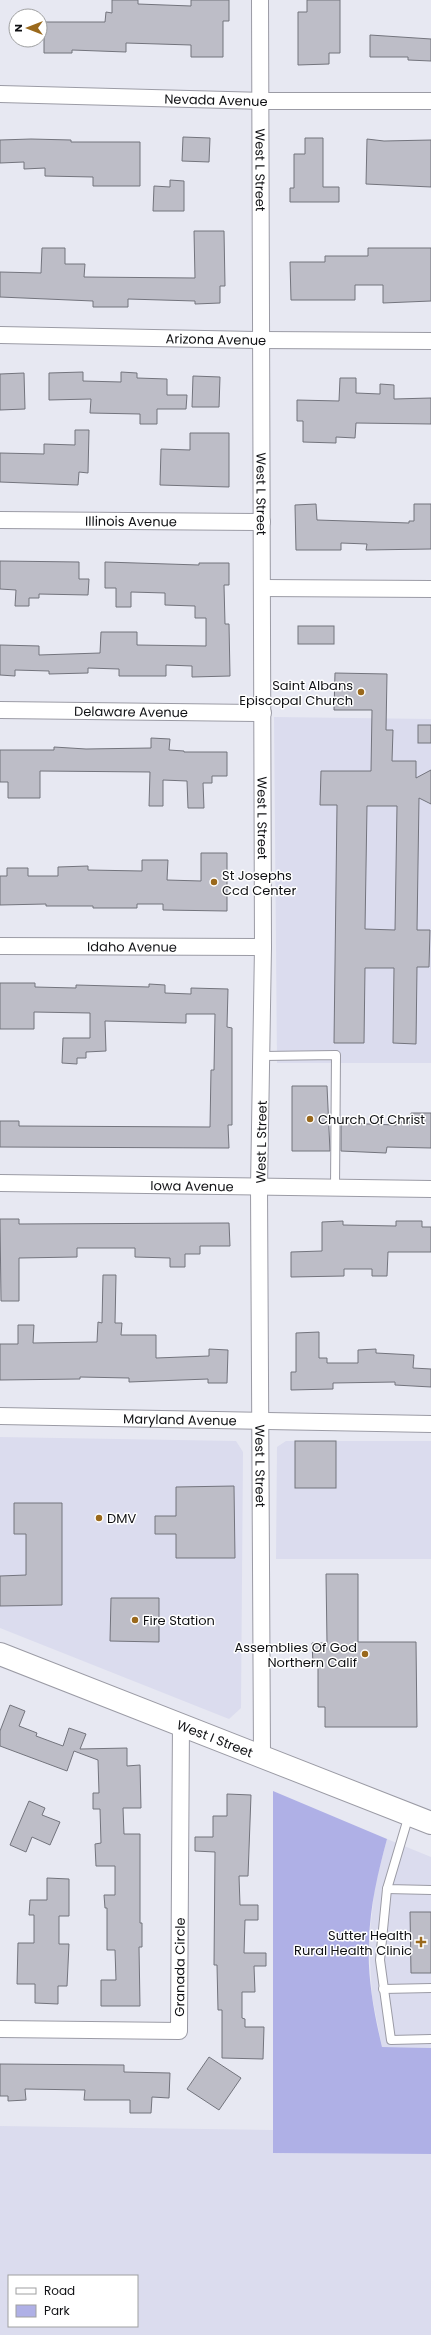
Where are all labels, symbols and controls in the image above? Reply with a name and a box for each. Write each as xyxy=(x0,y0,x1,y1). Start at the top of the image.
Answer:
north arrow xyxy=(8,8,48,48)
text: N xyxy=(10,24,26,32)
street label: Nevada Avenue xyxy=(164,89,268,111)
street label: West L Street xyxy=(250,128,270,212)
street label: Arizona Avenue xyxy=(166,329,266,350)
street label: West L Street xyxy=(251,452,271,536)
street label: Illinois Avenue xyxy=(85,512,177,531)
place label: Saint Albans Episcopal Church xyxy=(239,676,353,710)
marker: Saint Albans Episcopal Church xyxy=(356,687,366,697)
street label: Delaware Avenue xyxy=(74,702,188,722)
street label: West L Street xyxy=(252,776,272,860)
place label: St Josephs Ccd Center xyxy=(222,866,296,900)
marker: St Josephs Ccd Center xyxy=(209,877,219,887)
street label: Idaho Avenue xyxy=(87,937,177,957)
street label: West L Street xyxy=(251,1100,272,1184)
place label: Church Of Christ xyxy=(318,1110,425,1129)
marker: Church Of Christ xyxy=(305,1114,315,1124)
street label: Iowa Avenue xyxy=(150,1176,234,1196)
street label: Maryland Avenue xyxy=(123,1409,237,1430)
street label: West L Street xyxy=(250,1424,270,1508)
place label: DMV xyxy=(107,1509,136,1528)
marker: DMV xyxy=(94,1513,104,1523)
place label: Fire Station xyxy=(143,1611,215,1630)
marker: Fire Station xyxy=(130,1615,140,1625)
place label: Assemblies Of God Northern Calif xyxy=(235,1638,357,1672)
marker: Assemblies Of God Northern Calif xyxy=(360,1649,370,1659)
street label: West I Street xyxy=(174,1715,256,1762)
street label: Granada Circle xyxy=(170,1917,190,2017)
place label: Sutter Health Rural Health Clinic xyxy=(294,1926,412,1960)
marker: Sutter Health Rural Health Clinic xyxy=(415,1936,427,1948)
legend xyxy=(8,2275,138,2327)
text: Road xyxy=(44,2282,75,2299)
text: Park xyxy=(44,2302,71,2319)

